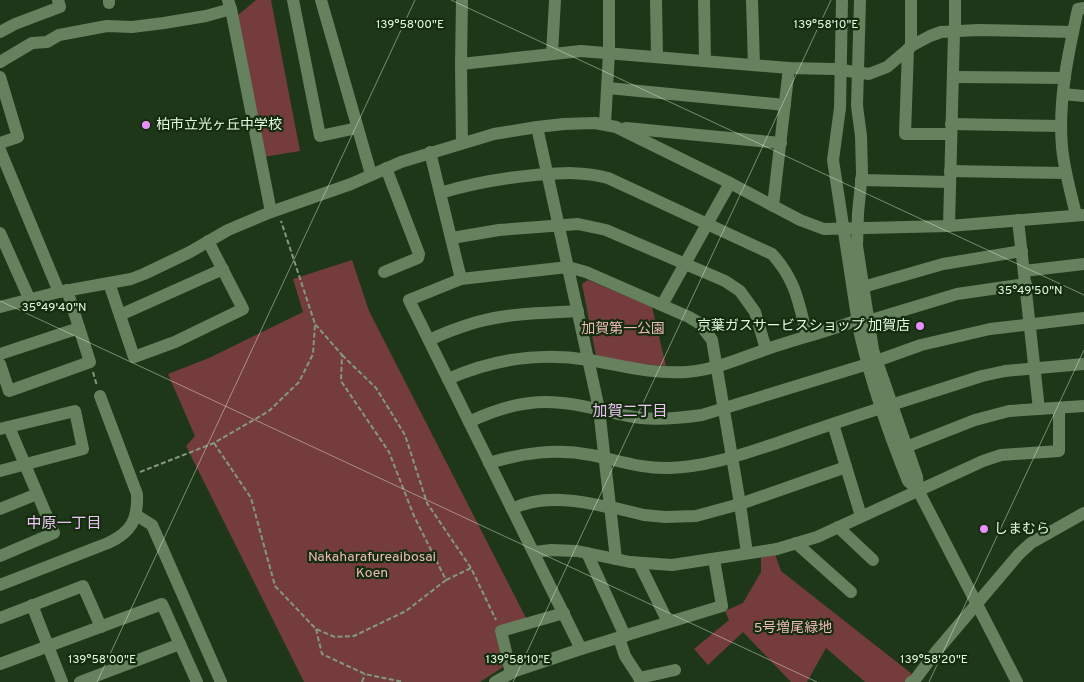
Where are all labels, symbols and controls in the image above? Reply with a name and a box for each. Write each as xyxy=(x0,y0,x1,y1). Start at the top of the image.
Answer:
text: 139°58'00"E xyxy=(376,17,444,33)
text: 139°58'10"E xyxy=(793,17,859,33)
place label: 柏市立光ヶ丘中学校 xyxy=(156,117,282,134)
marker: 柏市立光ヶ丘中学校 xyxy=(140,119,152,131)
text: 35°49'50"N xyxy=(997,283,1063,299)
text: 35°49'40"N xyxy=(21,300,87,316)
place label: 京葉ガスサービスショップ 加賀店 xyxy=(697,318,910,335)
park label: 加賀第一公園 xyxy=(581,320,665,338)
marker: 京葉ガスサービスショップ 加賀店 xyxy=(914,320,926,332)
district label: 加賀二丁目 xyxy=(592,403,668,422)
district label: 中原一丁目 xyxy=(26,515,102,534)
place label: しまむら xyxy=(994,521,1050,538)
marker: しまむら xyxy=(978,523,990,535)
park label: Nakaharafureaibosai Koen xyxy=(308,549,436,582)
park label: 5号増尾緑地 xyxy=(754,619,832,637)
text: 139°58'00"E xyxy=(68,652,136,668)
text: 139°58'10"E xyxy=(485,652,551,668)
text: 139°58'20"E xyxy=(900,652,968,668)

